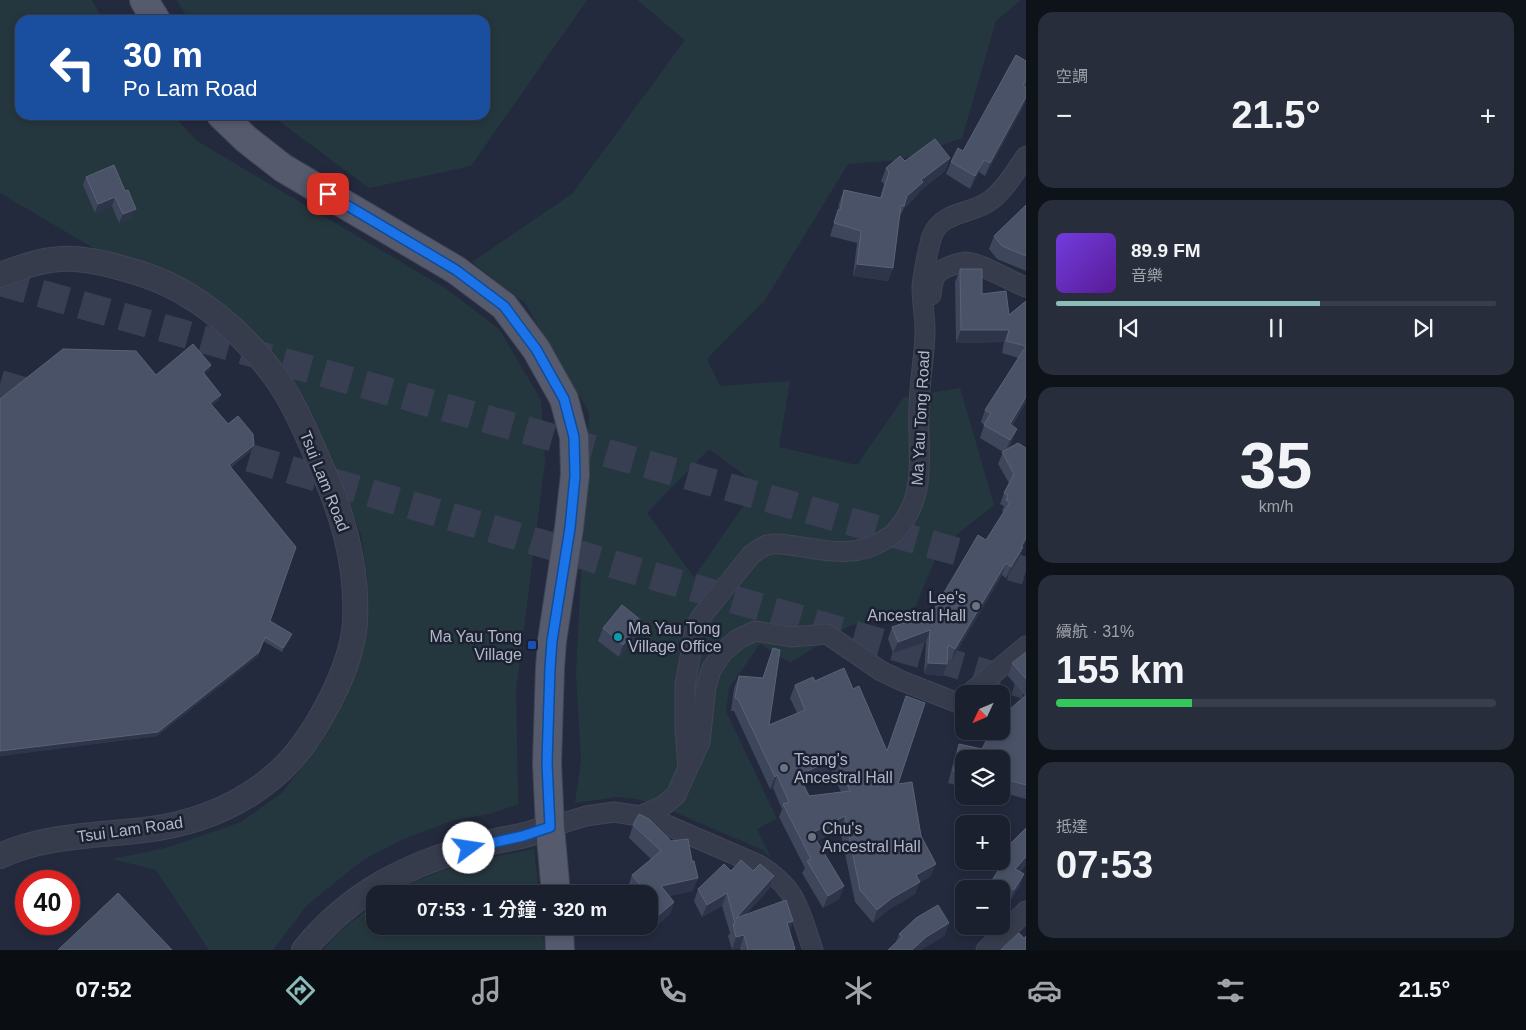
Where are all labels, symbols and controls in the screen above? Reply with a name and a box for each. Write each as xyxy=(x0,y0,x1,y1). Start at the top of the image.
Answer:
icon: left xyxy=(40,35,105,100)
text: 30 m xyxy=(123,35,203,74)
text: 空調 xyxy=(1056,68,1088,85)
text: Po Lam Road xyxy=(123,76,258,101)
text: 21.5° xyxy=(1231,94,1321,136)
text: − xyxy=(1056,100,1072,131)
text: + xyxy=(1480,100,1496,131)
pin xyxy=(307,173,349,215)
icon: arrive xyxy=(314,180,342,208)
text: 89.9 FM xyxy=(1131,240,1201,261)
text: 音樂 xyxy=(1131,267,1163,284)
icon: previous xyxy=(1115,314,1143,342)
icon: pause xyxy=(1262,314,1290,342)
icon: next xyxy=(1409,314,1437,342)
street label: Ma Yau Tong Road xyxy=(908,350,933,486)
street label: Tsui Lam Road xyxy=(297,429,352,534)
text: 35 xyxy=(1240,429,1312,502)
text: km/h xyxy=(1259,498,1293,515)
place label: Lee's Ancestral Hall xyxy=(867,589,966,624)
marker: Lee's Ancestral Hall xyxy=(970,600,982,612)
place label: Ma Yau Tong Village Office xyxy=(628,620,722,655)
text: 續航 · 31% xyxy=(1056,623,1134,640)
place label: Ma Yau Tong Village xyxy=(429,628,522,663)
marker: Ma Yau Tong Village Office xyxy=(612,631,624,643)
marker: Ma Yau Tong Village xyxy=(526,639,538,651)
text: 155 km xyxy=(1056,649,1185,691)
north arrow xyxy=(955,685,1010,740)
map controls xyxy=(955,685,1010,935)
button: layers xyxy=(955,750,1010,805)
place label: Tsang's Ancestral Hall xyxy=(794,751,893,786)
marker: Tsang's Ancestral Hall xyxy=(778,762,790,774)
street label: Tsui Lam Road xyxy=(76,814,184,845)
button: + xyxy=(955,815,1010,870)
text: 抵達 xyxy=(1056,818,1088,835)
place label: Chu's Ancestral Hall xyxy=(822,820,921,855)
position arrow xyxy=(442,821,494,873)
marker: Chu's Ancestral Hall xyxy=(806,831,818,843)
text: 07:53 xyxy=(1056,844,1153,886)
speed limit sign: 40 xyxy=(15,870,80,935)
button: − xyxy=(955,880,1010,935)
text: 07:53 · 1 分鐘 · 320 m xyxy=(417,899,607,920)
icon: directions xyxy=(283,973,318,1008)
icon: music xyxy=(469,973,504,1008)
icon: phone xyxy=(655,973,690,1008)
icon: climate xyxy=(841,973,876,1008)
icon: car xyxy=(1027,973,1062,1008)
icon: filters xyxy=(1213,973,1248,1008)
text: 07:52 xyxy=(76,977,132,1002)
text: 21.5° xyxy=(1399,977,1450,1002)

